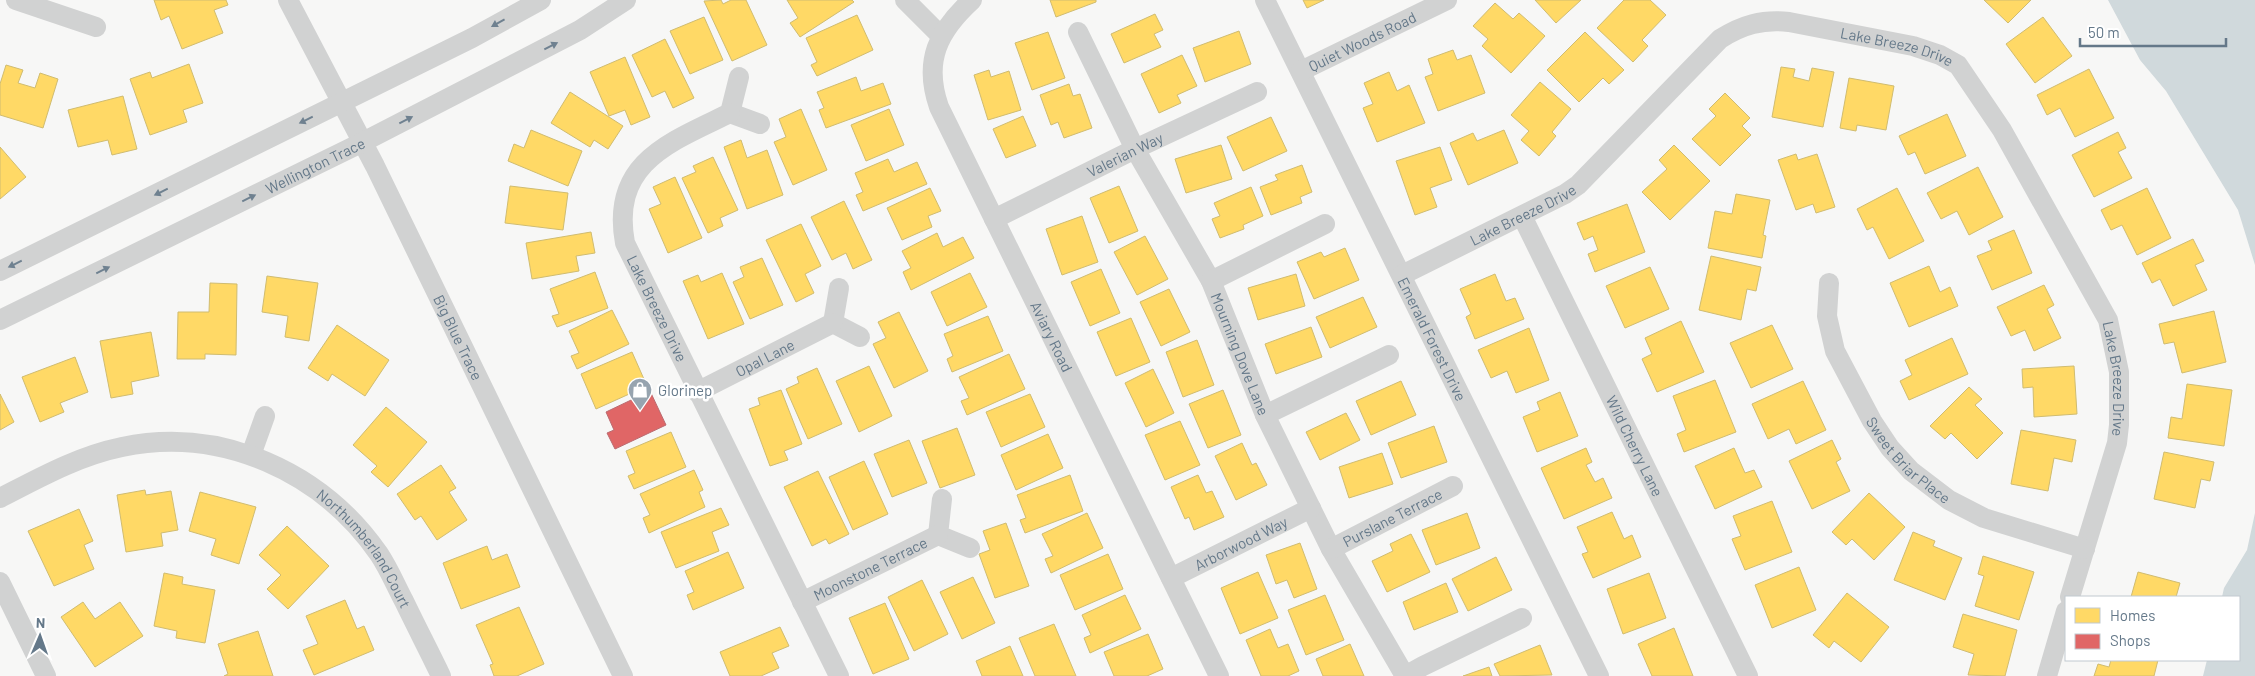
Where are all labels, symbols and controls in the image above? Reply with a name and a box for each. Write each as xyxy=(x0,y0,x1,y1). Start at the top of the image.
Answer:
street label: Quiet Woods Road xyxy=(1305,8,1419,75)
scale bar xyxy=(2080,15,2226,47)
one-way arrow xyxy=(492,19,505,28)
street label: Lake Breeze Drive xyxy=(1839,23,1957,70)
text: 50 m xyxy=(2088,23,2120,41)
one-way arrow xyxy=(544,42,558,50)
one-way arrow xyxy=(299,116,313,124)
one-way arrow xyxy=(399,116,414,124)
street label: Valerian Way xyxy=(1084,128,1166,180)
street label: Wellington Trace xyxy=(262,134,368,197)
street label: Lake Breeze Drive xyxy=(1467,180,1579,249)
one-way arrow xyxy=(153,188,168,196)
one-way arrow xyxy=(242,194,256,202)
street label: Lake Breeze Drive xyxy=(623,252,691,365)
one-way arrow xyxy=(8,260,22,268)
one-way arrow xyxy=(96,266,110,274)
street label: Emerald Forest Drive xyxy=(1394,274,1471,404)
street label: Mourning Dove Lane xyxy=(1208,290,1273,418)
street label: Big Blue Trace xyxy=(430,292,487,383)
street label: Aviary Road xyxy=(1027,298,1077,375)
street label: Lake Breeze Drive xyxy=(2099,319,2128,437)
street label: Opal Lane xyxy=(732,335,797,380)
shop icon: Glorinep xyxy=(627,377,653,411)
place label: Glorinep xyxy=(658,381,712,399)
street label: Wild Cherry Lane xyxy=(1602,392,1667,499)
street label: Sweet Briar Place xyxy=(1863,413,1954,507)
street label: Purslane Terrace xyxy=(1340,484,1445,550)
street label: Northumberland Court xyxy=(313,485,415,611)
street label: Arborwood Way xyxy=(1191,512,1290,574)
street label: Moonstone Terrace xyxy=(810,533,930,604)
legend xyxy=(2065,596,2240,661)
text: Homes xyxy=(2110,606,2155,624)
north arrow xyxy=(15,611,65,661)
text: N xyxy=(36,614,45,631)
text: Shops xyxy=(2110,631,2150,649)

